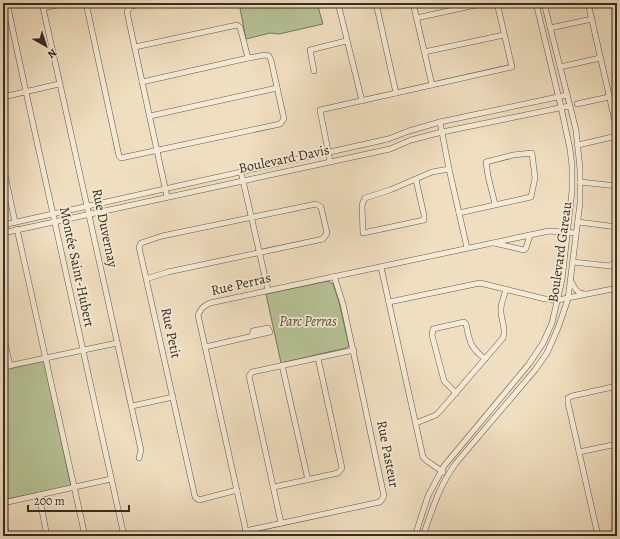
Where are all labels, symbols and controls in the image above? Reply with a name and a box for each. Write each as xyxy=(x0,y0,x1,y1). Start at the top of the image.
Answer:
north arrow xyxy=(26,26,66,66)
text: N xyxy=(44,45,60,62)
street label: Boulevard Davis xyxy=(237,140,331,178)
street label: Rue Duvernay xyxy=(87,187,123,270)
street label: Boulevard Gareau xyxy=(544,200,577,304)
street label: Montée Saint-Hubert xyxy=(55,205,99,329)
street label: Rue Perras xyxy=(209,268,273,300)
street label: Rue Petit xyxy=(156,306,186,360)
park label: Parc Perras xyxy=(279,312,337,331)
street label: Rue Pasteur xyxy=(372,419,404,490)
scale bar xyxy=(28,487,129,513)
text: 200 m xyxy=(34,493,65,509)

